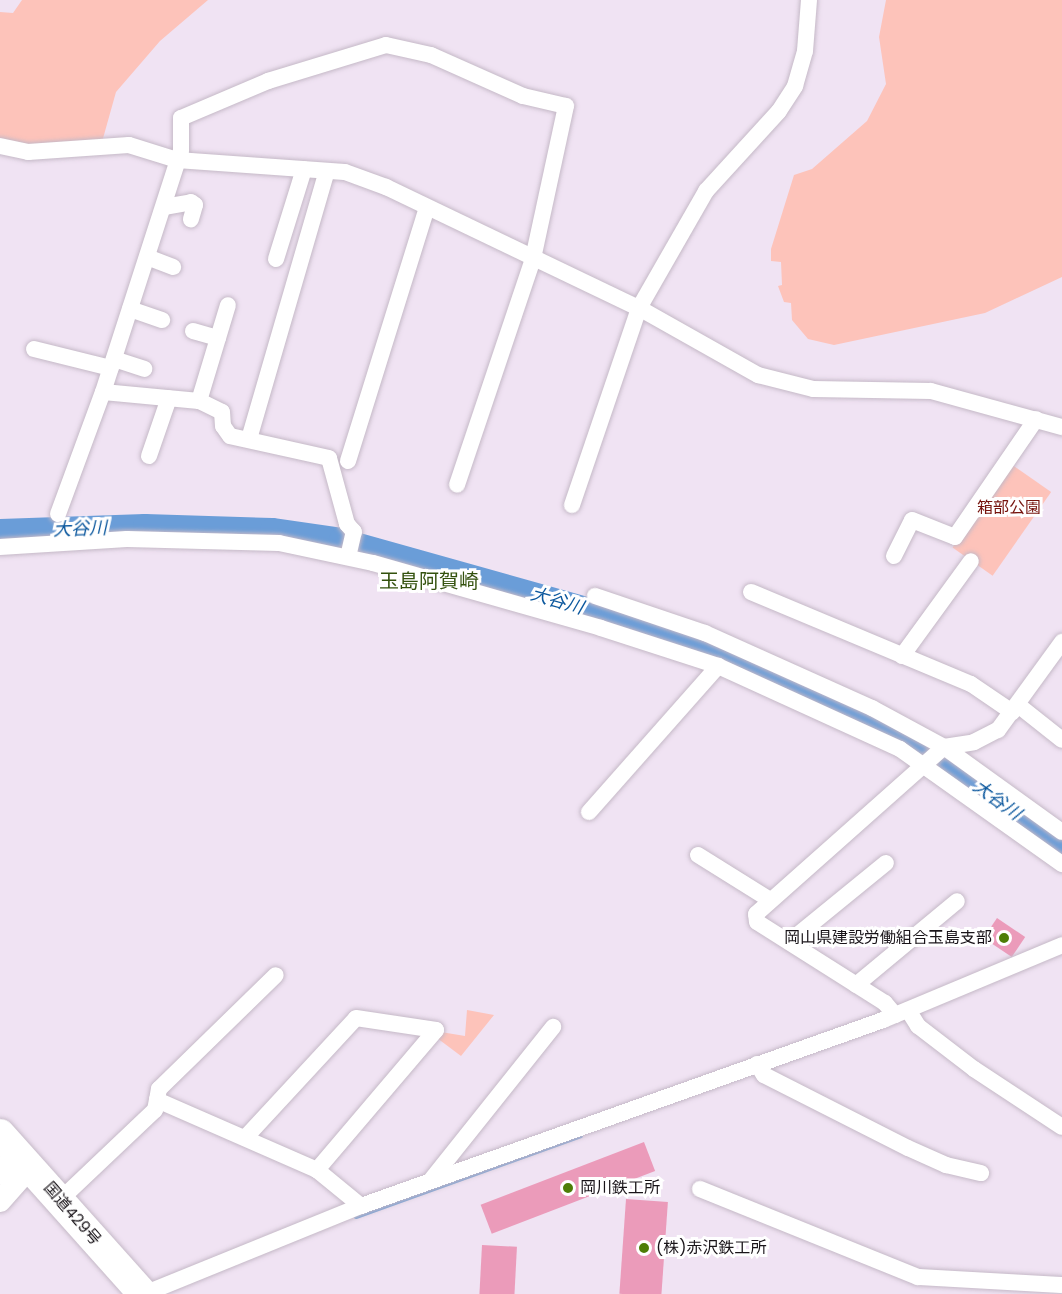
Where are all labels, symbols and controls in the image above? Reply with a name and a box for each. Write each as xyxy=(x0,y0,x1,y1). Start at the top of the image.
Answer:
park label: 箱部公園 xyxy=(977,498,1041,518)
water label: 大谷川 xyxy=(53,517,107,541)
district label: 玉島阿賀崎 xyxy=(379,569,479,593)
water label: 大谷川 xyxy=(528,583,586,619)
water label: 大谷川 xyxy=(969,775,1025,825)
place label: 岡山県建設労働組合玉島支部 xyxy=(784,928,992,948)
marker: 岡山県建設労働組合玉島支部 xyxy=(997,931,1011,945)
place label: 岡川鉄工所 xyxy=(580,1178,660,1198)
street label: 国道429号 xyxy=(39,1179,105,1249)
marker: 岡川鉄工所 xyxy=(561,1181,575,1195)
place label: (株)赤沢鉄工所 xyxy=(656,1238,767,1258)
marker: (株)赤沢鉄工所 xyxy=(637,1241,651,1255)

